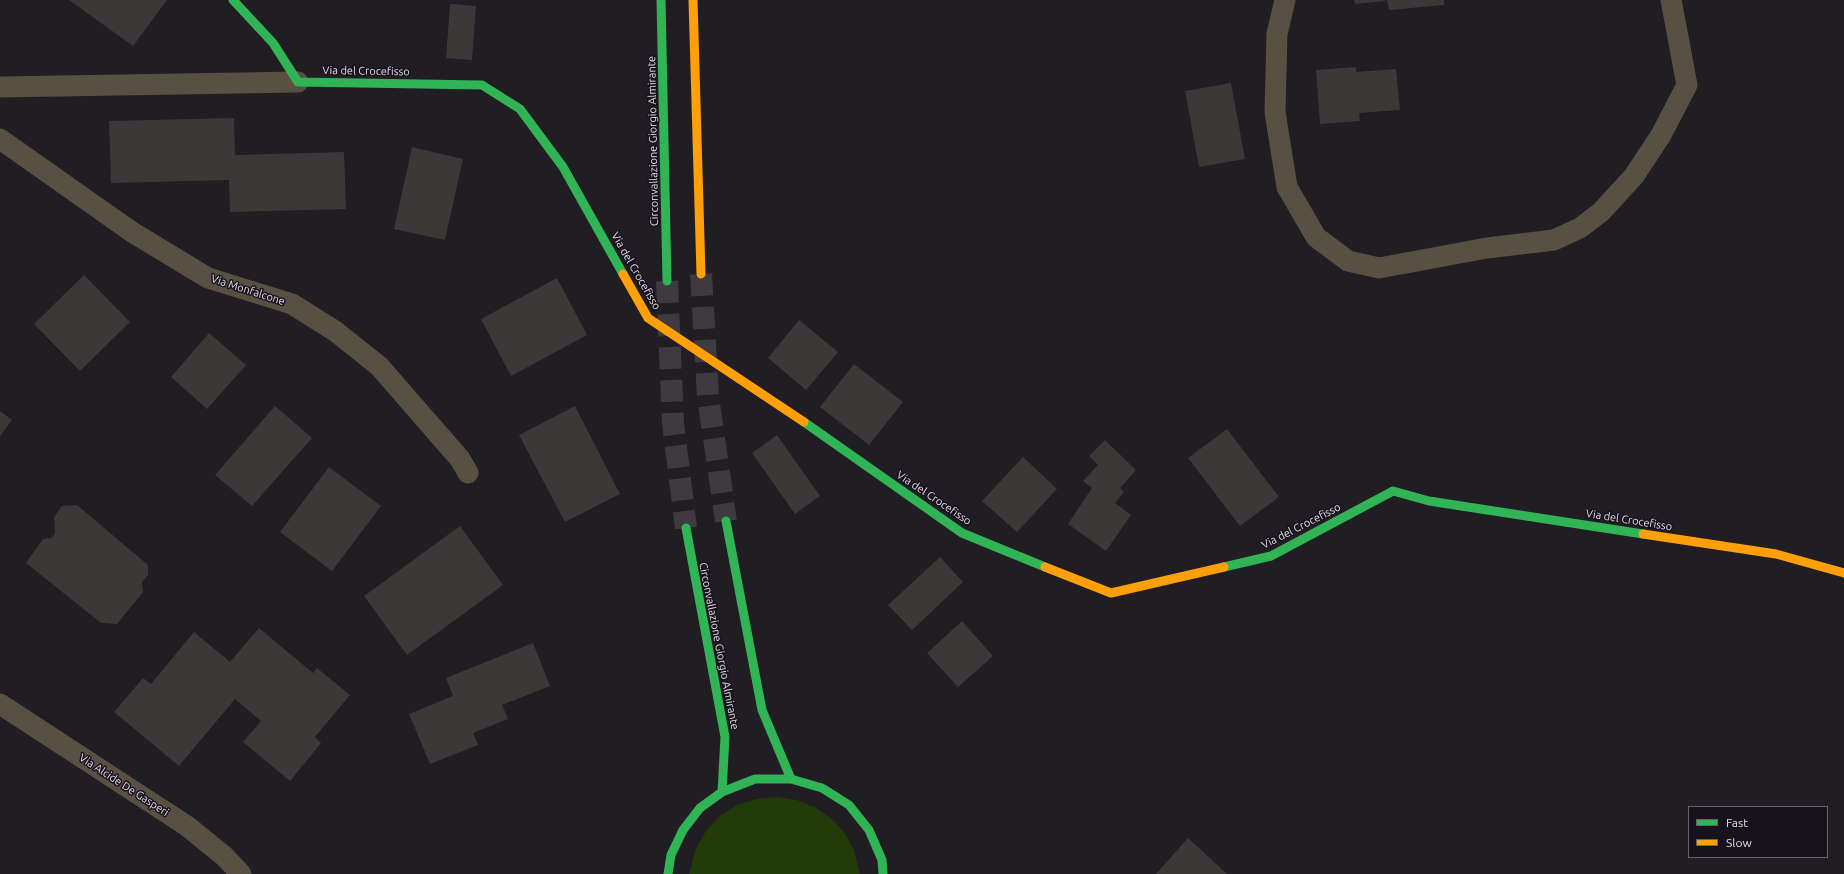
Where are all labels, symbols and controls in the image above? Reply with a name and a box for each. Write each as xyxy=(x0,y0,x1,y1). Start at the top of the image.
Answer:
street label: Circonvallazione Giorgio Almirante xyxy=(645,56,661,226)
street label: Via del Crocefisso xyxy=(322,64,410,78)
street label: Via del Crocefisso xyxy=(608,230,664,312)
street label: Via Monfalcone xyxy=(209,272,287,308)
street label: Via del Crocefisso xyxy=(894,468,974,528)
street label: Via del Crocefisso xyxy=(1259,500,1343,552)
street label: Via del Crocefisso xyxy=(1585,507,1673,533)
street label: Circonvallazione Giorgio Almirante xyxy=(696,561,742,731)
street label: Via Alcide De Gasperi xyxy=(77,751,171,819)
legend xyxy=(1688,806,1828,858)
text: Fast xyxy=(1726,816,1748,829)
text: Slow xyxy=(1726,836,1752,849)

